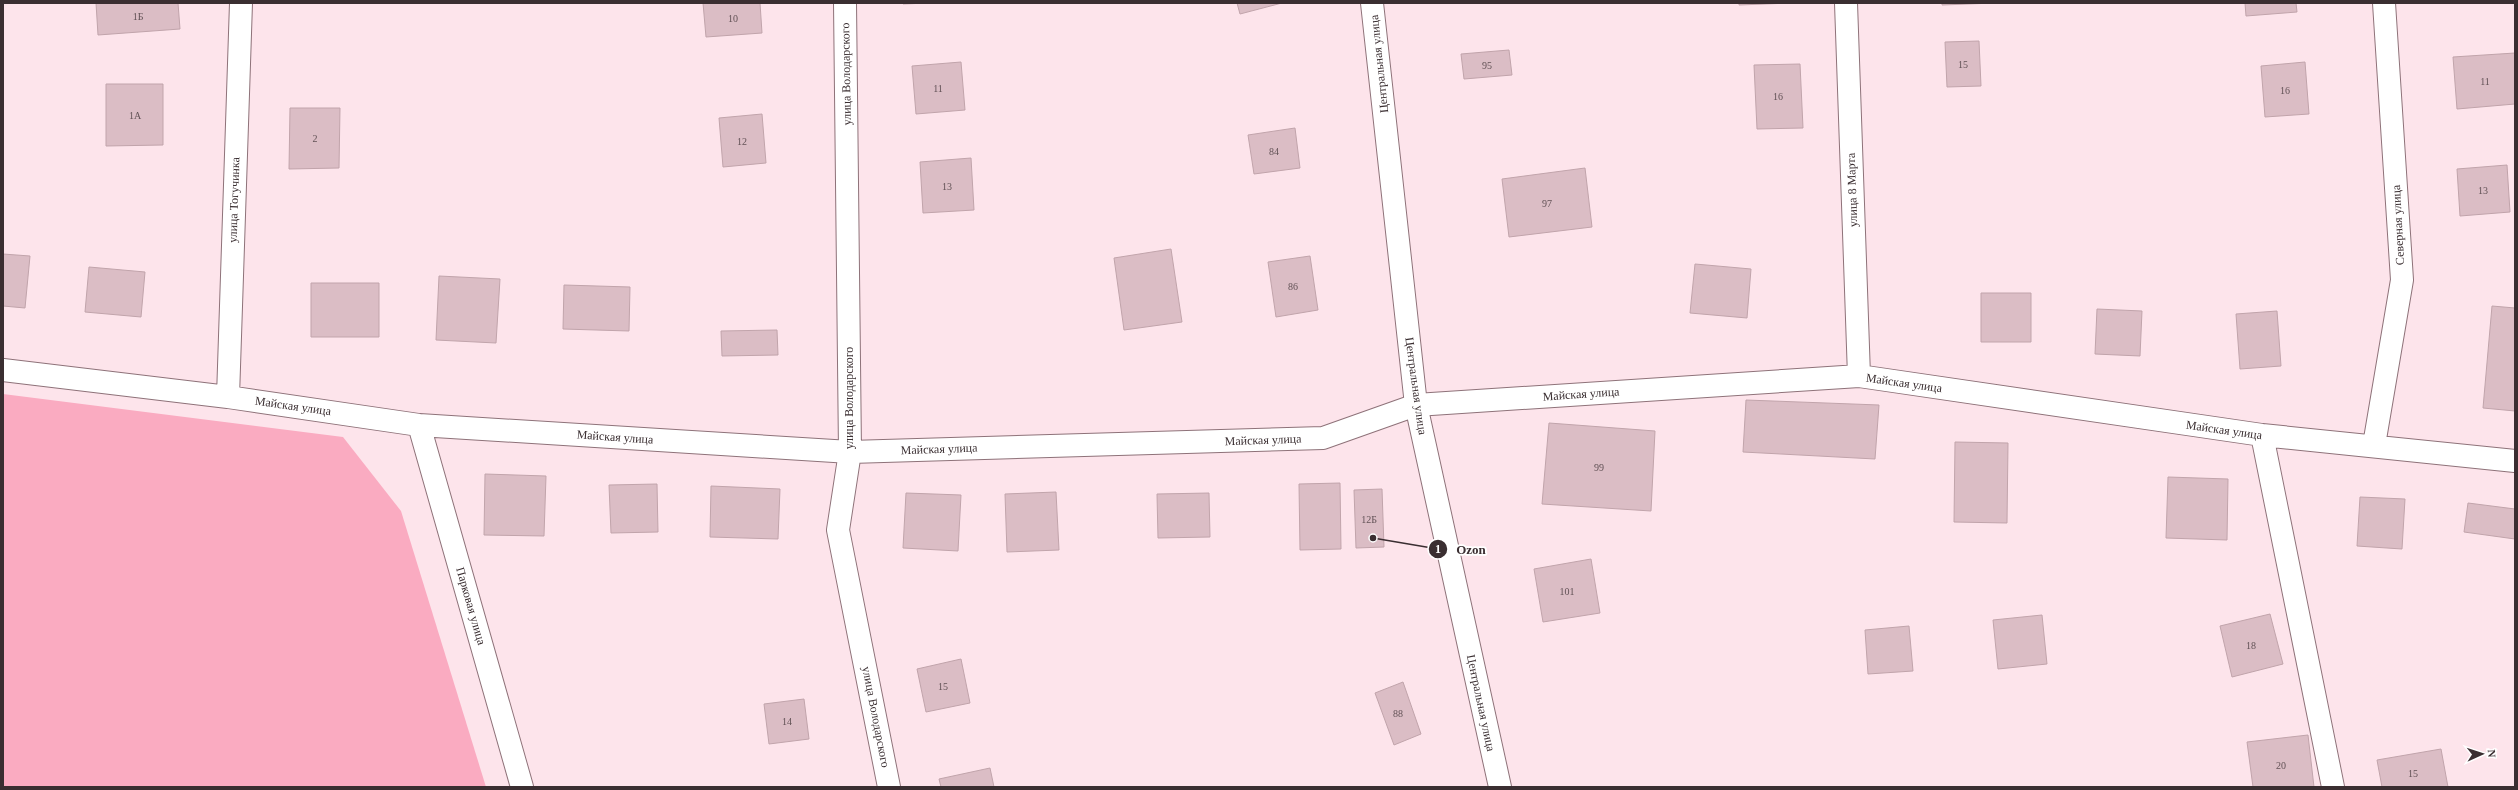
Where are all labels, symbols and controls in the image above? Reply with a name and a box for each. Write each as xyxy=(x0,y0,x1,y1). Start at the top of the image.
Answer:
house number: 1Б xyxy=(133,11,144,22)
house number: 10 xyxy=(728,13,738,24)
street label: Центральная улица xyxy=(1367,14,1391,114)
street label: улица Володарского xyxy=(838,23,854,125)
house number: 15 xyxy=(1958,59,1968,70)
house number: 95 xyxy=(1482,60,1492,71)
house number: 11 xyxy=(2480,76,2490,87)
house number: 11 xyxy=(933,83,943,94)
house number: 16 xyxy=(2280,85,2290,96)
house number: 16 xyxy=(1773,91,1783,102)
house number: 1А xyxy=(129,110,142,121)
house number: 2 xyxy=(313,133,318,144)
house number: 12 xyxy=(737,136,747,147)
house number: 84 xyxy=(1269,146,1279,157)
street label: улица 8 Марта xyxy=(1844,152,1860,227)
street label: улица Тогучинка xyxy=(226,156,243,243)
house number: 13 xyxy=(942,181,952,192)
street label: Северная улица xyxy=(2389,184,2407,265)
house number: 13 xyxy=(2478,185,2488,196)
house number: 97 xyxy=(1542,198,1552,209)
house number: 86 xyxy=(1288,281,1298,292)
street label: Центральная улица xyxy=(1402,336,1430,436)
street label: улица Володарского xyxy=(842,347,856,449)
street label: Майская улица xyxy=(1865,371,1944,395)
street label: Майская улица xyxy=(1542,384,1620,404)
street label: Майская улица xyxy=(254,394,333,418)
street label: Майская улица xyxy=(2185,418,2264,442)
street label: Майская улица xyxy=(576,427,654,447)
street label: Майская улица xyxy=(1224,432,1302,448)
street label: Майская улица xyxy=(900,441,978,457)
house number: 99 xyxy=(1594,462,1604,473)
house number: 12Б xyxy=(1361,514,1377,525)
callout: Ozon xyxy=(1428,536,1493,561)
text: 1 xyxy=(1435,542,1441,556)
text: Ozon xyxy=(1456,542,1487,557)
street label: Парковая улица xyxy=(453,566,489,647)
house number: 101 xyxy=(1560,586,1575,597)
house number: 18 xyxy=(2246,640,2256,651)
street label: Центральная улица xyxy=(1464,653,1498,753)
street label: улица Володарского xyxy=(859,665,893,769)
house number: 15 xyxy=(938,681,948,692)
house number: 88 xyxy=(1393,708,1403,719)
house number: 14 xyxy=(782,716,792,727)
north arrow xyxy=(2462,734,2502,774)
text: N xyxy=(2486,749,2498,758)
house number: 20 xyxy=(2276,760,2286,771)
house number: 15 xyxy=(2408,768,2418,779)

